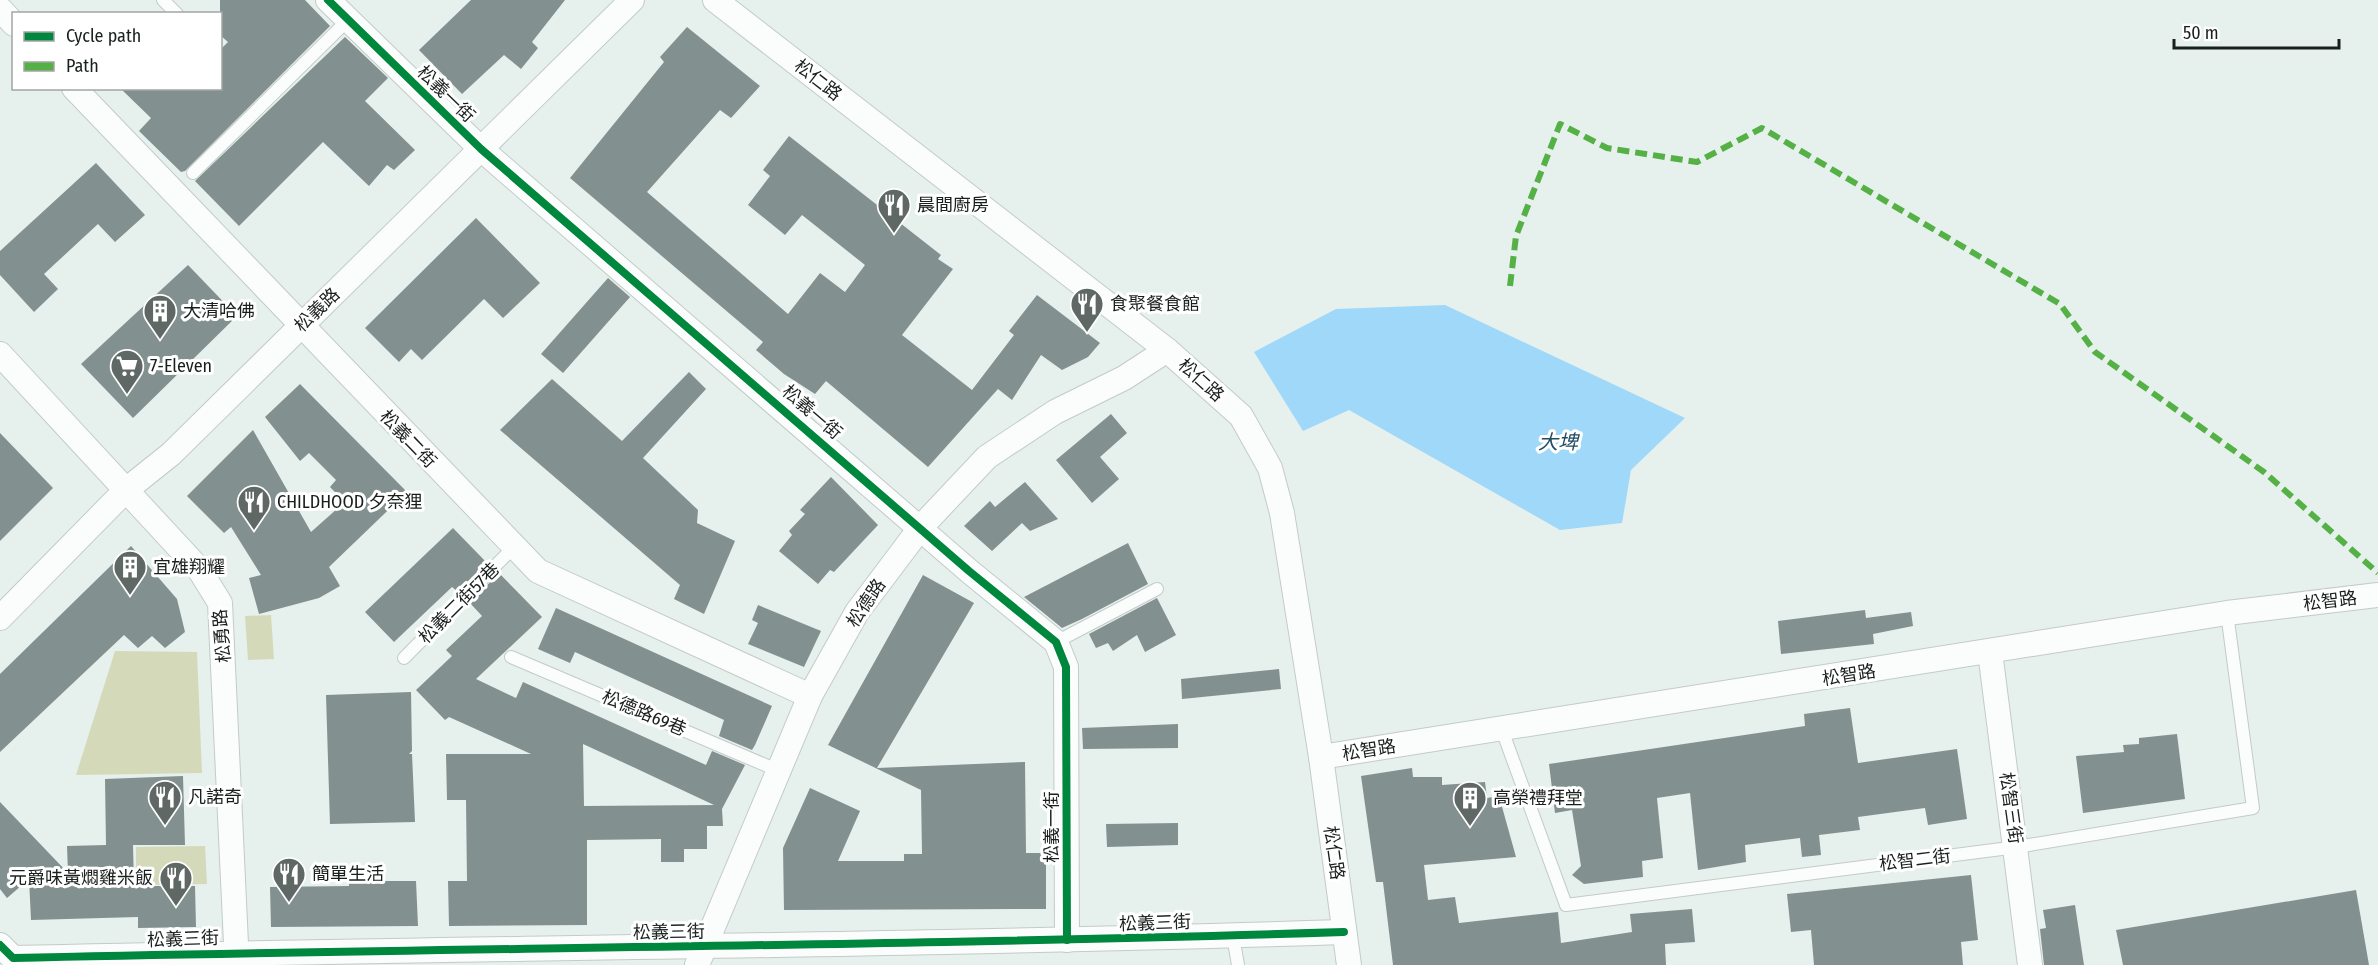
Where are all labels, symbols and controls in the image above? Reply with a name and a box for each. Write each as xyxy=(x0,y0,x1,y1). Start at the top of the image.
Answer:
legend xyxy=(12,12,222,90)
scale bar xyxy=(2174,12,2339,50)
text: 50 m xyxy=(2183,22,2219,44)
text: Cycle path xyxy=(66,25,141,47)
text: Path xyxy=(66,55,99,77)
street label: 松仁路 xyxy=(790,55,846,105)
street label: 松義一街 xyxy=(412,61,480,127)
restaurant icon: 晨間廚房 xyxy=(876,187,912,234)
place label: 晨間廚房 xyxy=(917,194,989,216)
street label: 松義路 xyxy=(290,283,344,337)
restaurant icon: 食聚餐食館 xyxy=(1069,286,1105,333)
building icon: 大清哈佛 xyxy=(142,293,178,340)
place label: 食聚餐食館 xyxy=(1110,293,1200,315)
place label: 大清哈佛 xyxy=(183,300,255,322)
supermarket icon: 7-Eleven xyxy=(109,348,145,395)
street label: 松仁路 xyxy=(1174,354,1228,406)
place label: 7-Eleven xyxy=(150,355,212,377)
street label: 松義一街 xyxy=(778,380,846,444)
street label: 松義二街 xyxy=(375,405,441,473)
water label: 大埤 xyxy=(1538,430,1580,454)
restaurant icon: CHILDHOOD 夕奈狸 xyxy=(236,484,272,531)
place label: CHILDHOOD 夕奈狸 xyxy=(277,491,422,513)
building icon: 宜雄翔耀 xyxy=(112,549,148,596)
place label: 宜雄翔耀 xyxy=(153,556,225,578)
street label: 松義二街57巷 xyxy=(414,558,504,648)
street label: 松德路 xyxy=(842,574,890,632)
street label: 松智路 xyxy=(2302,587,2358,615)
street label: 松勇路 xyxy=(209,608,235,664)
street label: 松智路 xyxy=(1821,660,1877,690)
street label: 松德路69巷 xyxy=(599,685,689,741)
street label: 松智路 xyxy=(1341,735,1397,765)
street label: 松智三街 xyxy=(1995,771,2027,845)
restaurant icon: 凡諾奇 xyxy=(147,779,183,826)
building icon: 高榮禮拜堂 xyxy=(1452,780,1488,827)
place label: 凡諾奇 xyxy=(188,786,242,808)
place label: 高榮禮拜堂 xyxy=(1493,787,1583,809)
street label: 松義一街 xyxy=(1041,791,1063,863)
street label: 松仁路 xyxy=(1319,825,1349,881)
street label: 松智二街 xyxy=(1878,845,1952,875)
restaurant icon: 簡單生活 xyxy=(271,856,307,903)
restaurant icon: 元爵味黃燜雞米飯 xyxy=(158,860,194,907)
place label: 簡單生活 xyxy=(312,863,384,885)
place label: 元爵味黃燜雞米飯 xyxy=(9,867,153,889)
street label: 松義三街 xyxy=(1119,911,1191,935)
street label: 松義三街 xyxy=(633,920,705,944)
street label: 松義三街 xyxy=(147,927,219,951)

